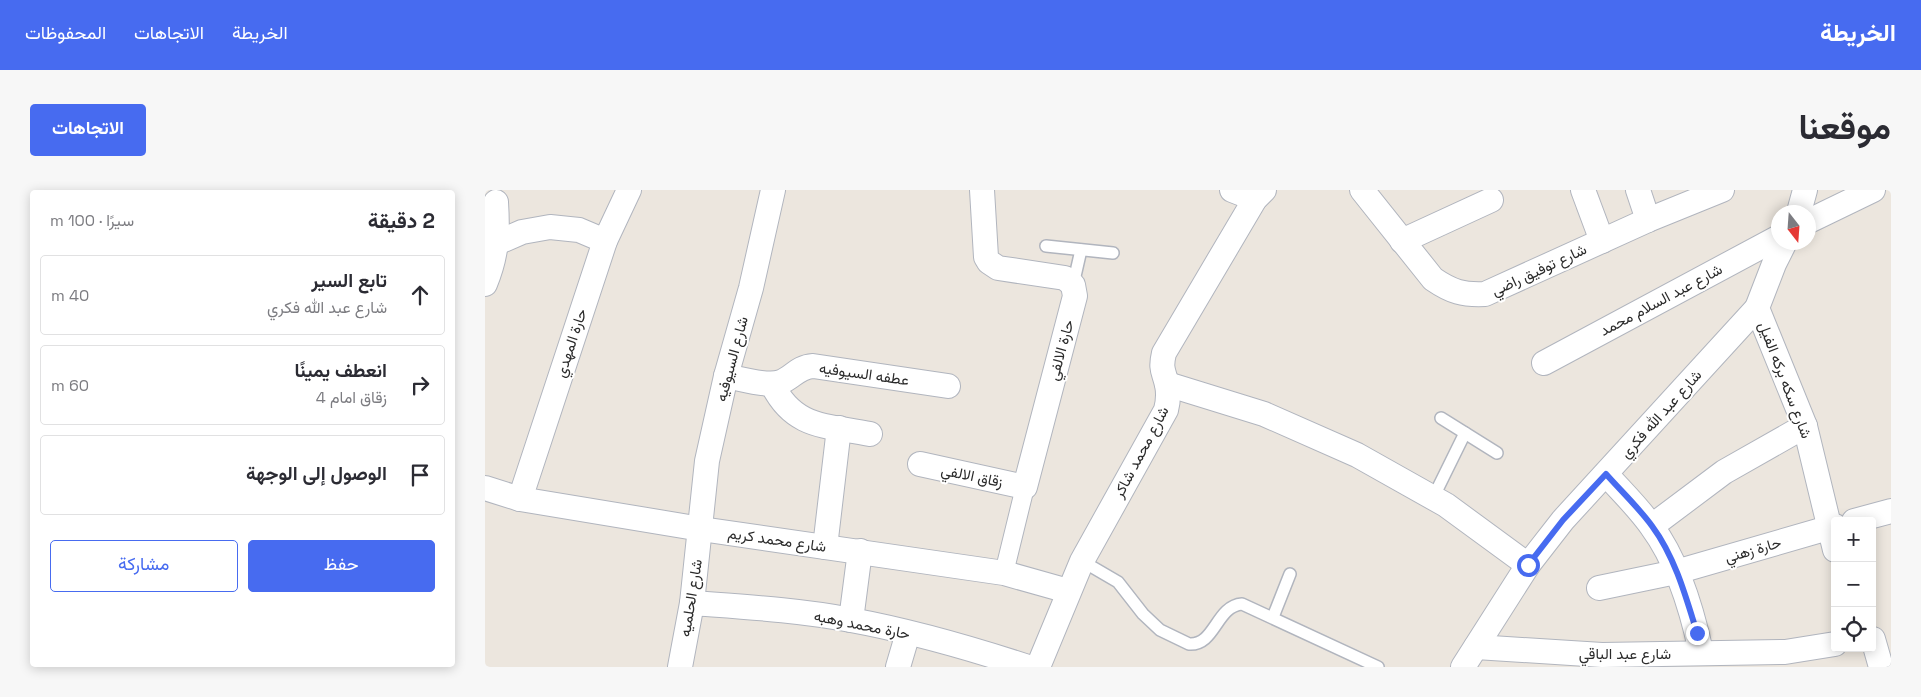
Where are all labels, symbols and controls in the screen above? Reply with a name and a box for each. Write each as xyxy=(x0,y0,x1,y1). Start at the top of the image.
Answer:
text: الخريطة xyxy=(1820,17,1896,48)
text: المحفوظات xyxy=(25,21,106,44)
text: الاتجاهات xyxy=(134,21,204,44)
text: الخريطة xyxy=(232,21,288,44)
button: الاتجاهات xyxy=(30,104,146,156)
text: موقعنا xyxy=(1798,105,1891,149)
north arrow xyxy=(1771,205,1816,250)
text: 2 دقيقة xyxy=(368,207,435,234)
text: سيرًا · 100 m xyxy=(50,210,134,231)
street label: شارع توفيق راضي xyxy=(1488,239,1591,304)
street label: شارع عبد السلام محمد xyxy=(1596,259,1726,342)
text: تابع السير xyxy=(311,268,387,293)
icon: ahead xyxy=(406,281,434,309)
text: 40 m xyxy=(51,285,89,306)
text: شارع عبد الله فكري xyxy=(267,297,387,318)
street label: حارة المهدي xyxy=(550,306,594,381)
street label: شارع السيوفيه xyxy=(711,314,754,404)
street label: حارة الالفي xyxy=(1043,317,1082,383)
street label: شارع سكه بركه الفيل xyxy=(1753,319,1817,442)
text: انعطف يمينًا xyxy=(295,358,387,383)
street label: عطفه السيوفيه xyxy=(818,358,910,389)
street label: شارع عبد الله فكري xyxy=(1616,365,1708,465)
icon: right xyxy=(406,371,434,399)
text: 60 m xyxy=(51,375,89,396)
text: زقاق امام 4 xyxy=(316,387,387,408)
street label: شارع محمد شاكر xyxy=(1108,403,1174,503)
street label: زقاق الالفي xyxy=(939,460,1005,495)
text: الوصول إلى الوجهة xyxy=(246,461,387,486)
icon: arrive xyxy=(406,461,434,489)
map controls xyxy=(1831,517,1876,652)
button: + xyxy=(1831,517,1876,562)
street label: شارع محمد كريم xyxy=(726,523,828,558)
street label: حارة زهني xyxy=(1722,532,1784,570)
button: مشاركة xyxy=(50,540,238,592)
button: حفظ xyxy=(248,540,435,592)
route start xyxy=(1517,554,1540,577)
street label: شارع الحلميه xyxy=(675,557,708,639)
button: − xyxy=(1831,562,1876,607)
street label: حارة محمد وهبه xyxy=(812,606,912,643)
button: locate xyxy=(1831,607,1876,652)
route end xyxy=(1686,622,1709,645)
street label: شارع عبد الباقي xyxy=(1579,644,1671,667)

